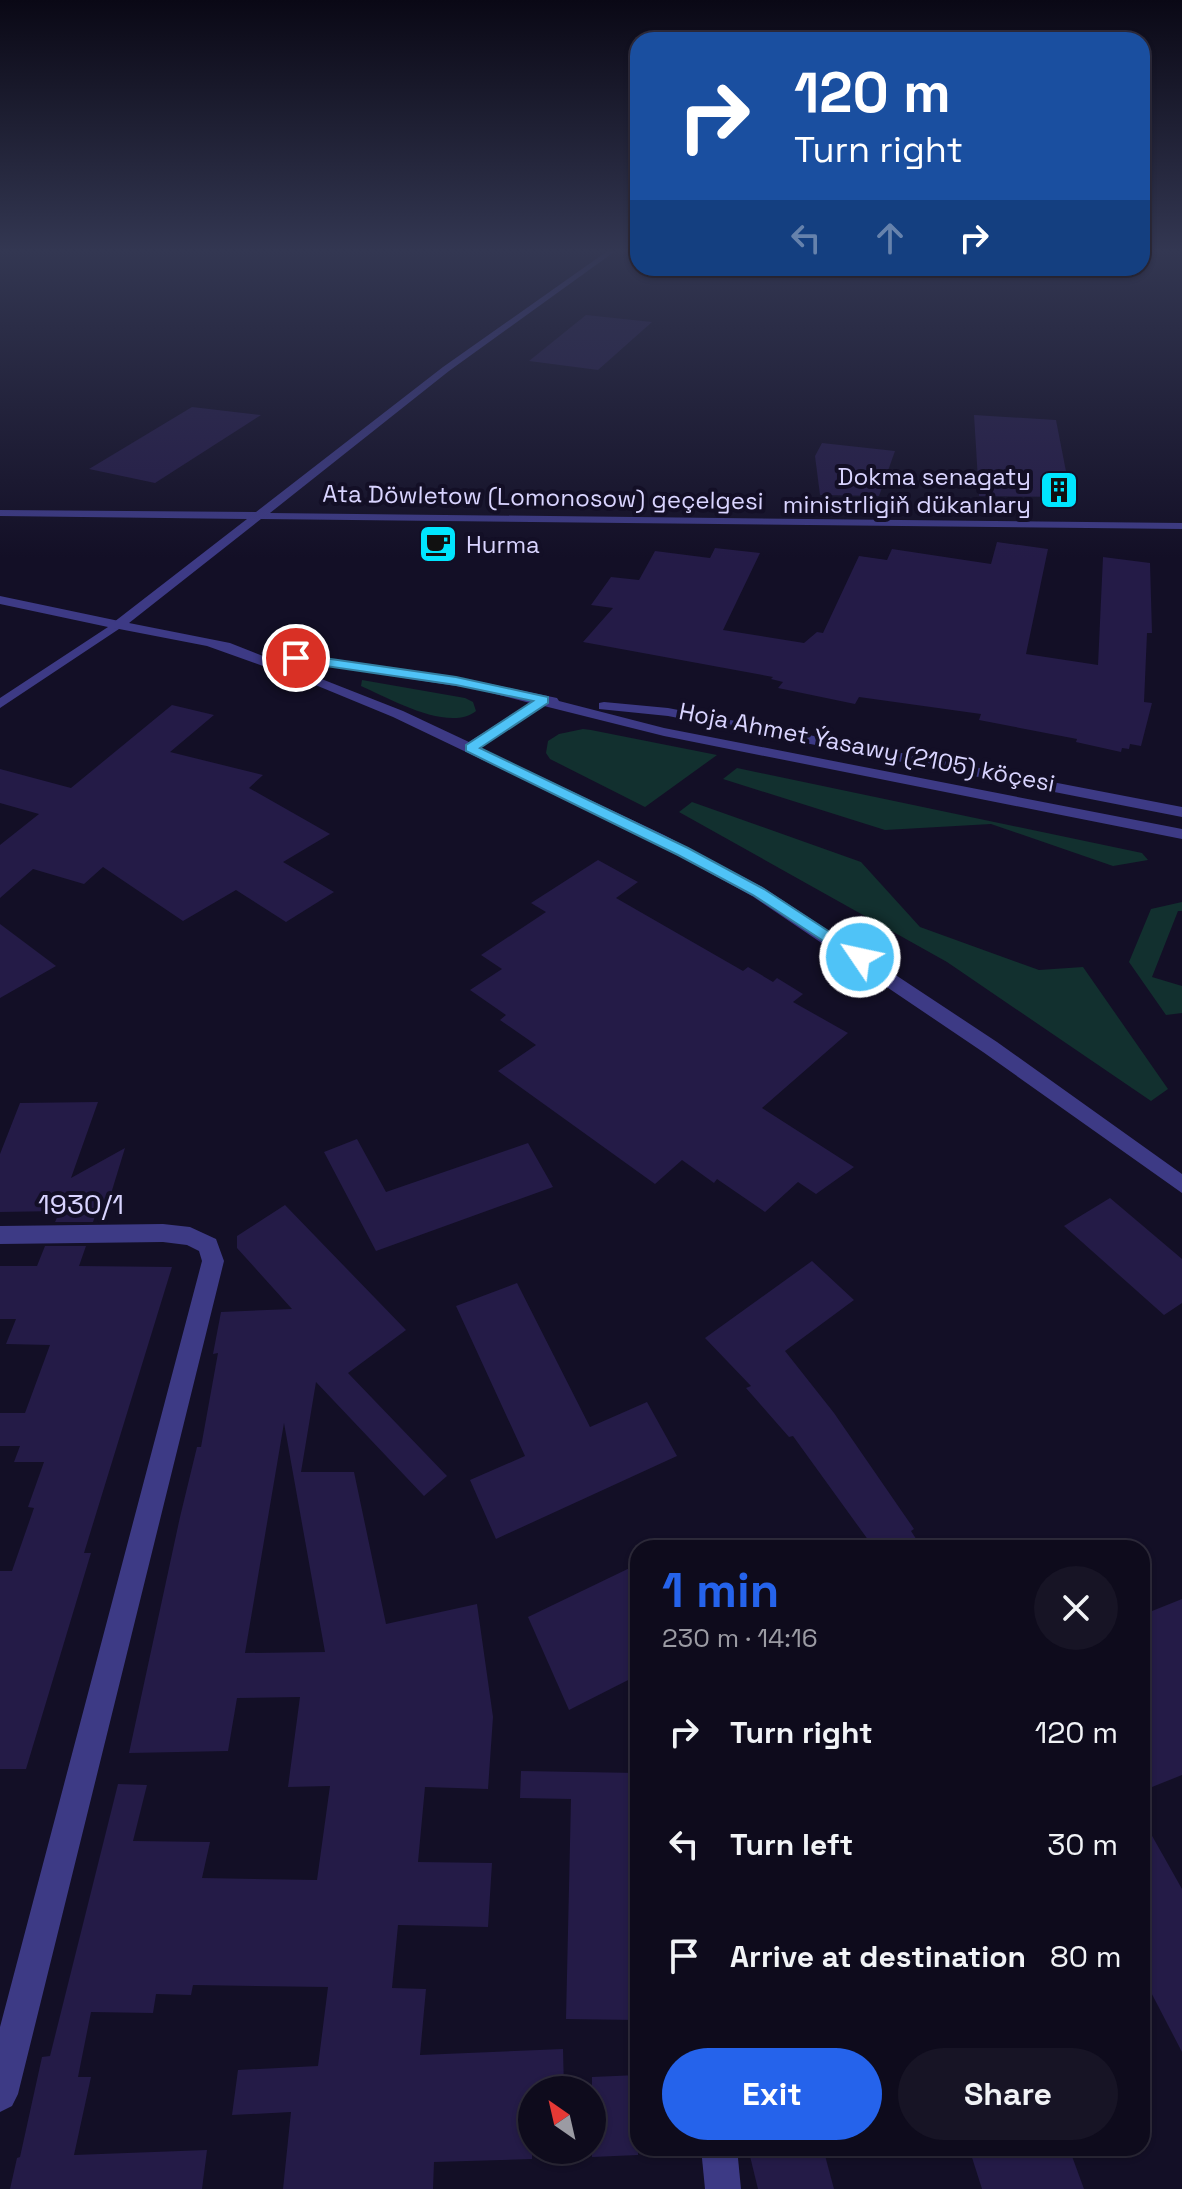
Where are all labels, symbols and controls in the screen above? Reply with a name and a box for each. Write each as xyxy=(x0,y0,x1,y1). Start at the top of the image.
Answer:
text: 120 m xyxy=(794,57,951,128)
icon: right xyxy=(662,64,766,168)
text: Turn right xyxy=(794,127,963,173)
icon: left xyxy=(784,216,828,260)
icon: ahead xyxy=(868,216,912,260)
icon: right xyxy=(952,216,996,260)
place label: Dokma senagaty ministrligiň dükanlary xyxy=(783,461,1031,520)
building icon: Dokma senagaty ministrligiň dükanlary xyxy=(1038,469,1080,511)
street label: Ata Döwletow (Lomonosow) geçelgesi xyxy=(322,478,764,516)
cafe icon: Hurma xyxy=(417,523,459,565)
place label: Hurma xyxy=(466,529,540,560)
pin xyxy=(262,624,330,692)
icon: arrive xyxy=(274,636,318,680)
street label: Hoja Ahmet Ýasawy (2105) köçesi xyxy=(676,695,1058,799)
position arrow xyxy=(818,915,902,999)
street label: 1930/1 xyxy=(38,1186,124,1222)
text: 1 min xyxy=(662,1560,779,1621)
button: close xyxy=(1034,1566,1118,1650)
text: 230 m · 14:16 xyxy=(662,1621,818,1655)
icon: right xyxy=(662,1710,706,1754)
text: Turn right xyxy=(730,1713,873,1752)
text: 120 m xyxy=(1035,1713,1118,1752)
icon: left xyxy=(662,1822,706,1866)
text: Turn left xyxy=(730,1825,853,1864)
text: 30 m xyxy=(1047,1825,1118,1864)
icon: arrive xyxy=(662,1934,706,1978)
text: Arrive at destination xyxy=(730,1937,1026,1976)
text: 80 m xyxy=(1050,1937,1121,1976)
button: Exit xyxy=(662,2048,882,2140)
button: Share xyxy=(898,2048,1118,2140)
north arrow xyxy=(518,2076,606,2164)
map controls xyxy=(518,2076,606,2164)

